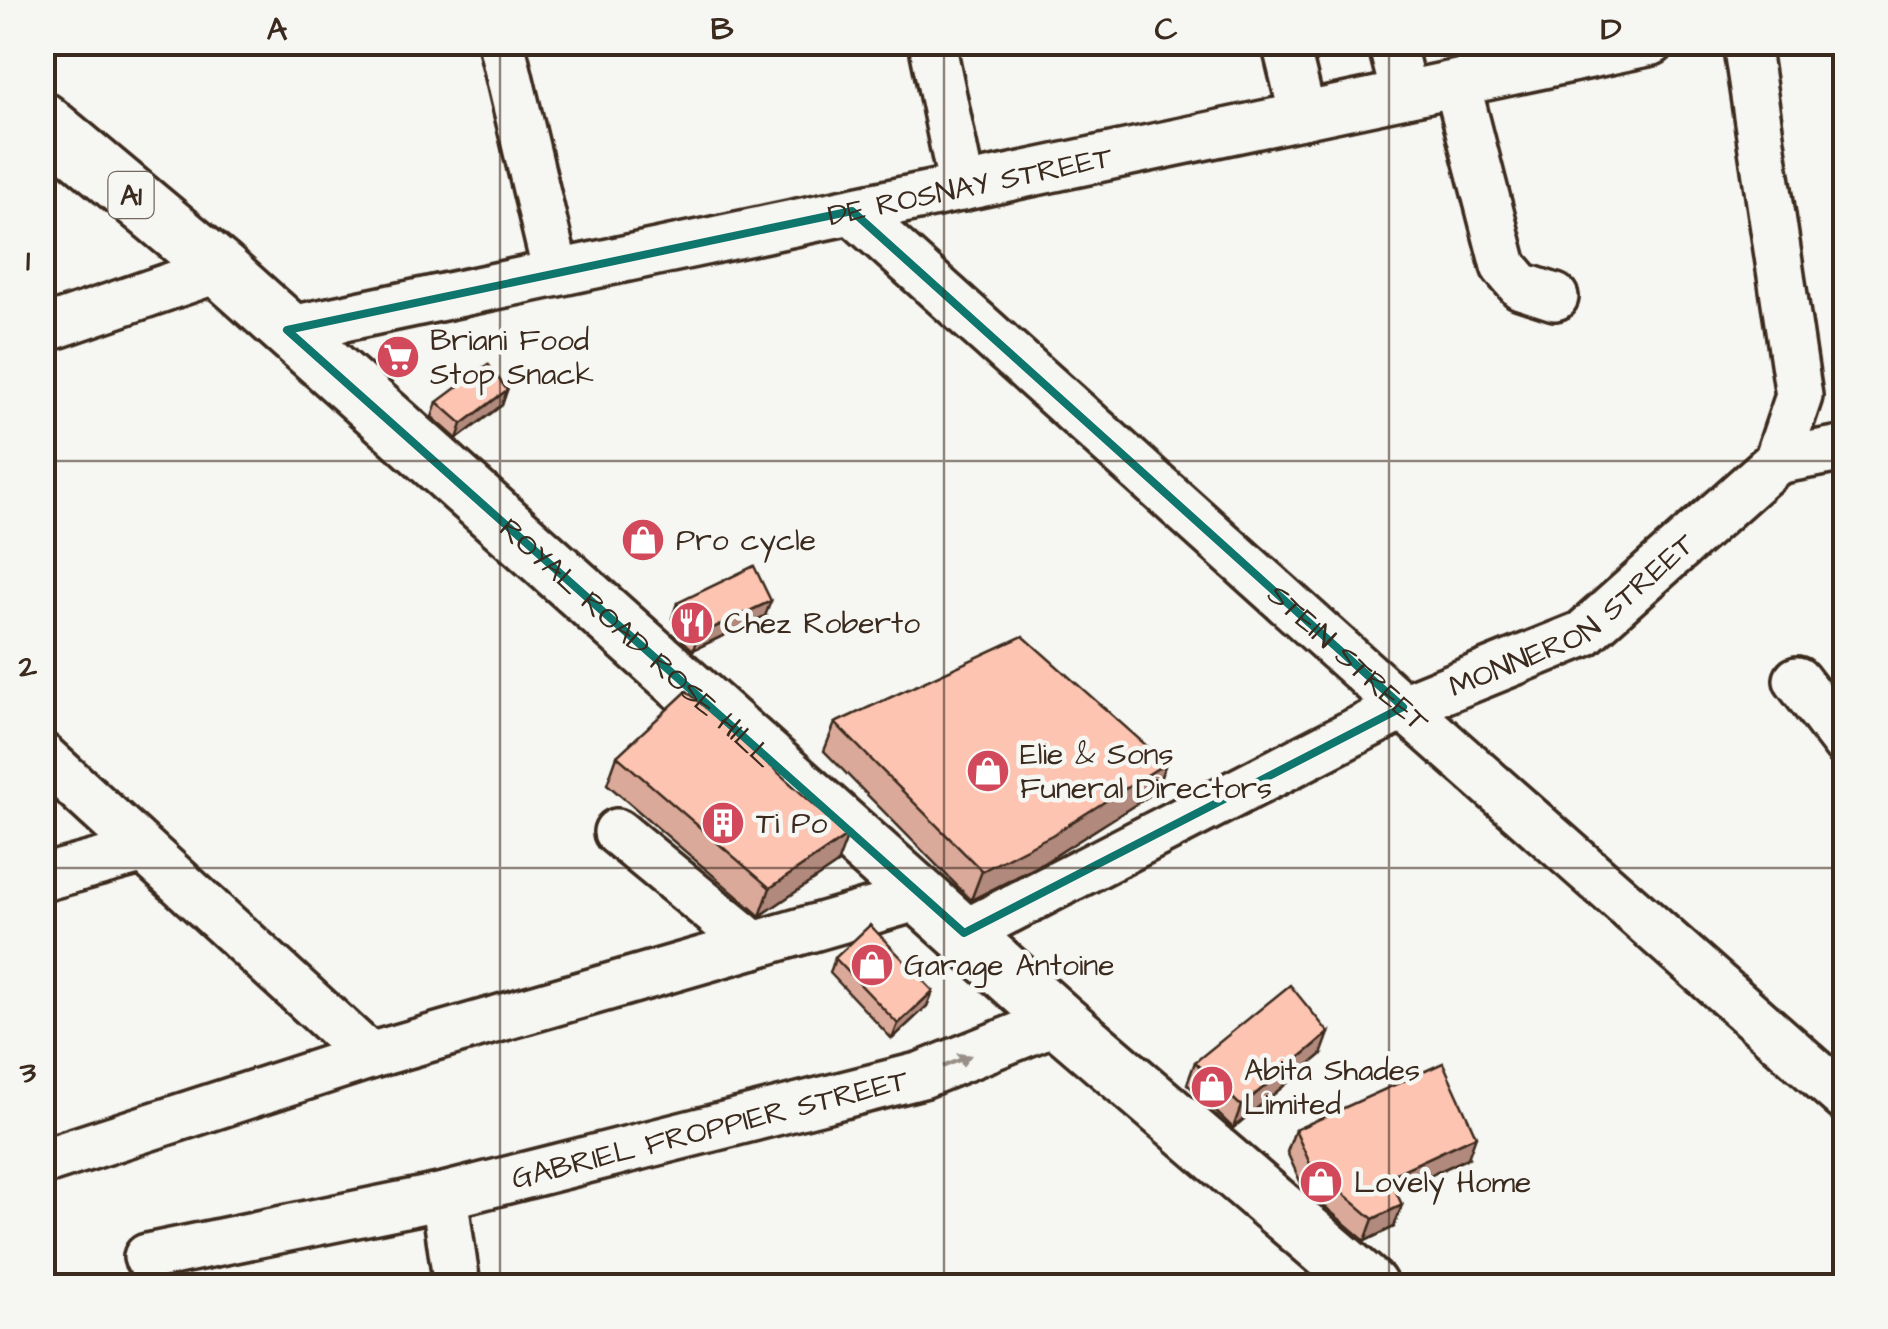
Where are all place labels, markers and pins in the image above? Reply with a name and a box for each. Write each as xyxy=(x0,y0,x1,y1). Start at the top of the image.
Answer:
place label: Briani Food Stop Snack xyxy=(430,320,594,396)
supermarket icon: Briani Food Stop Snack xyxy=(375,334,421,380)
shop icon: Pro cycle xyxy=(620,517,666,563)
place label: Pro cycle xyxy=(676,520,816,563)
restaurant icon: Chez Roberto xyxy=(669,600,715,646)
place label: Chez Roberto xyxy=(724,603,920,645)
place label: Elie & Sons Funeral Directors xyxy=(1020,734,1272,810)
shop icon: Elie & Sons Funeral Directors xyxy=(965,748,1011,794)
building icon: Ti Po xyxy=(700,800,746,846)
place label: Ti Po xyxy=(756,803,827,845)
shop icon: Garage Antoine xyxy=(849,942,895,988)
place label: Garage Antoine xyxy=(904,945,1115,988)
place label: Abita Shades Limited xyxy=(1244,1050,1420,1126)
shop icon: Abita Shades Limited xyxy=(1189,1064,1235,1110)
shop icon: Lovely Home xyxy=(1298,1159,1344,1205)
place label: Lovely Home xyxy=(1354,1162,1531,1205)

